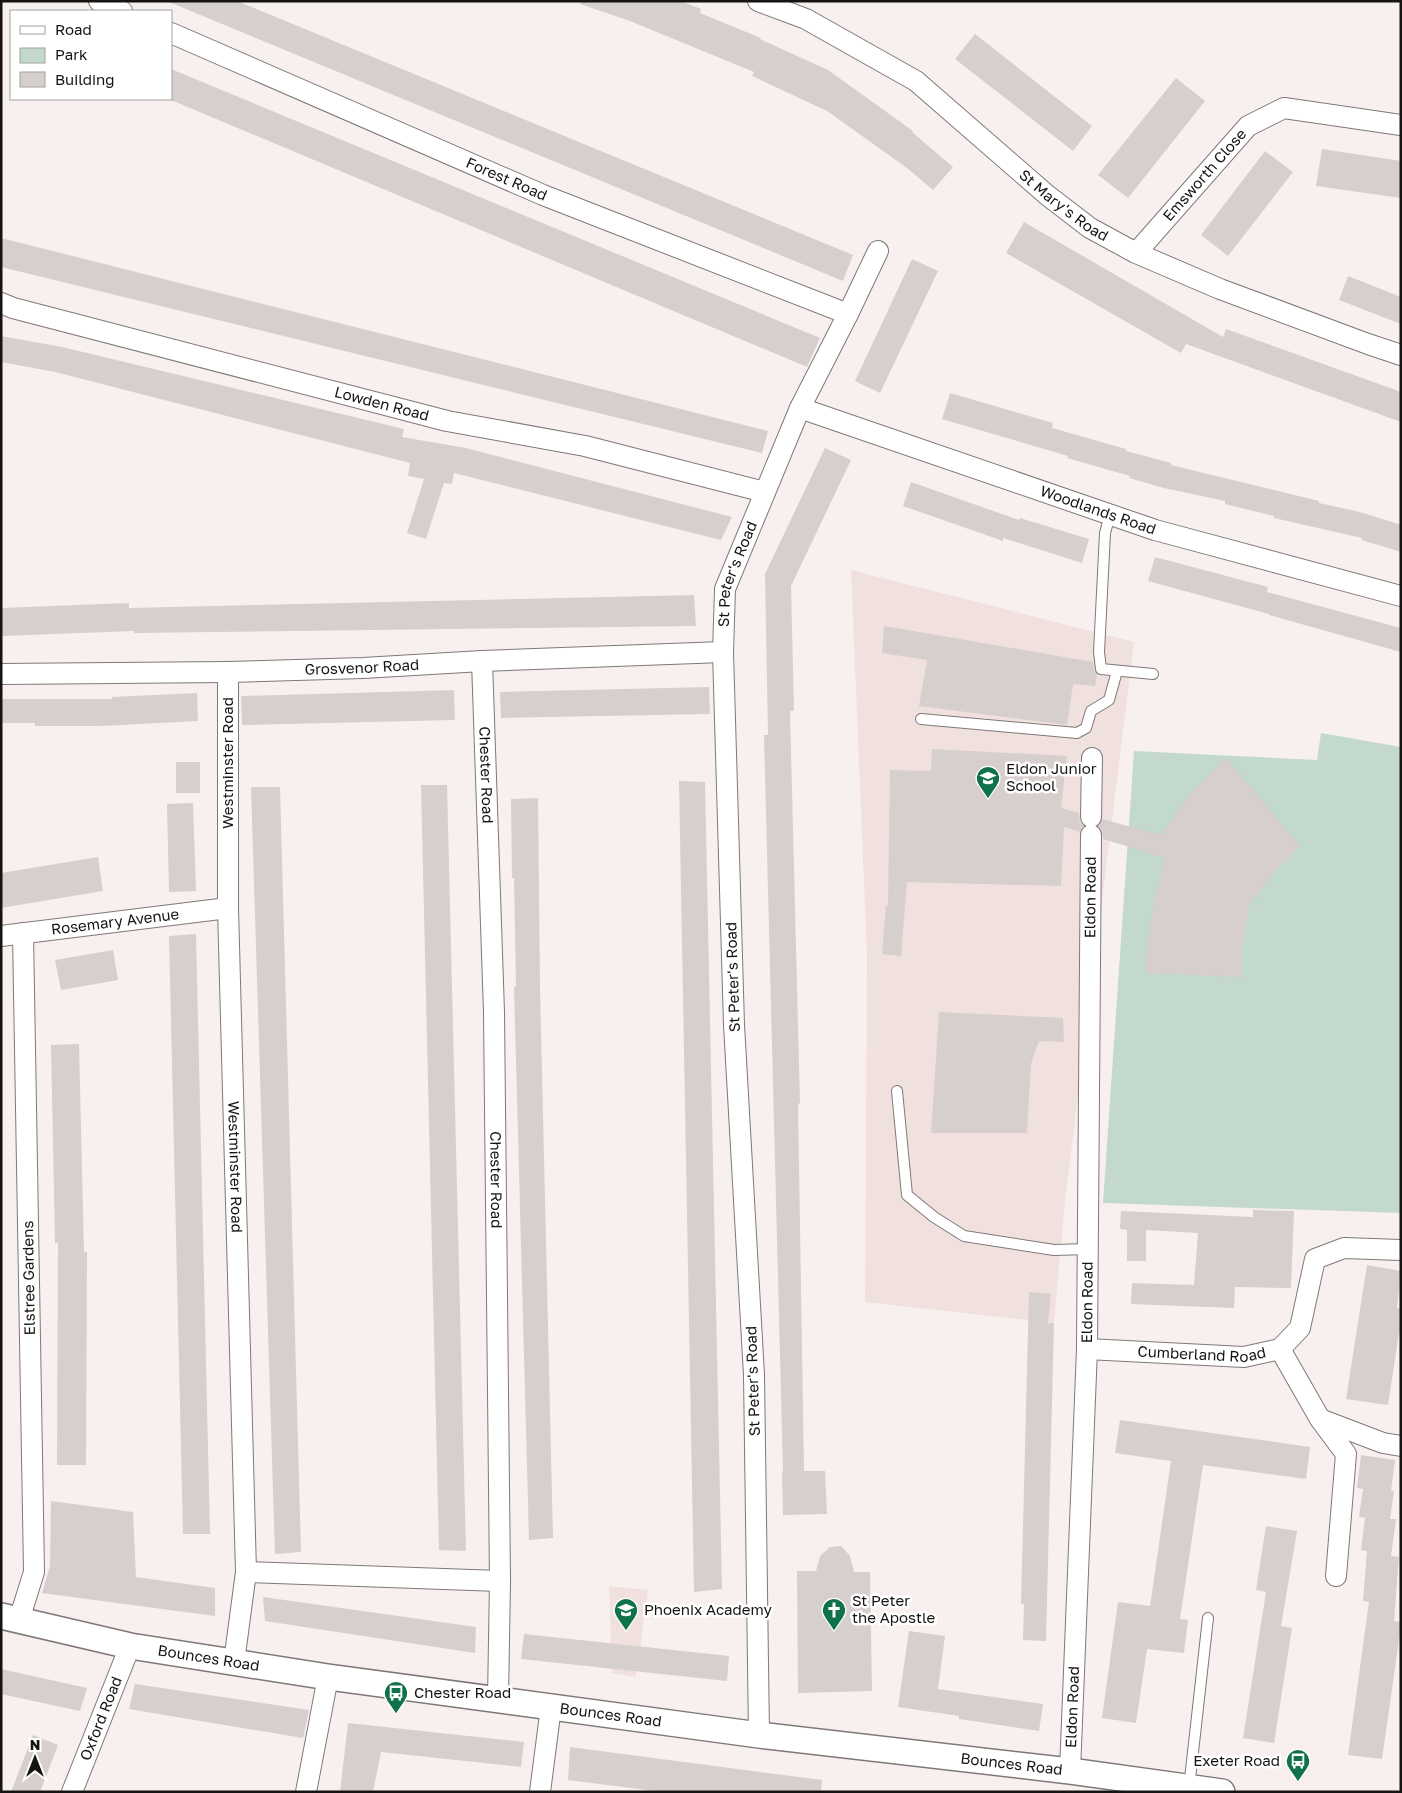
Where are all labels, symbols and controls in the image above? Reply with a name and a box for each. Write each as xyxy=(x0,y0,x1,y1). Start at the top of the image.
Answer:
legend xyxy=(10,10,172,100)
text: Road xyxy=(55,20,92,38)
text: Park xyxy=(55,45,88,63)
text: Building xyxy=(55,70,115,88)
street label: Emsworth Close xyxy=(1159,124,1250,224)
street label: Forest Road xyxy=(464,153,550,204)
street label: St Mary's Road xyxy=(1016,165,1112,244)
street label: Lowden Road xyxy=(333,382,431,424)
street label: Woodlands Road xyxy=(1038,481,1159,538)
street label: St Peter's Road xyxy=(714,518,760,627)
street label: Grosvenor Road xyxy=(304,655,420,678)
street label: Westminster Road xyxy=(218,697,236,829)
street label: Chester Road xyxy=(476,726,498,824)
place label: Eldon Junior School xyxy=(1006,759,1097,794)
school or university icon: Eldon Junior School xyxy=(975,765,1001,799)
street label: Eldon Road xyxy=(1080,856,1099,938)
street label: Rosemary Avenue xyxy=(50,904,180,938)
street label: St Peter's Road xyxy=(721,922,743,1032)
street label: Westminster Road xyxy=(225,1101,247,1233)
street label: Chester Road xyxy=(487,1131,506,1228)
street label: Elstree Gardens xyxy=(18,1221,38,1335)
street label: Eldon Road xyxy=(1077,1261,1096,1343)
street label: St Peter's Road xyxy=(741,1326,763,1436)
street label: Cumberland Road xyxy=(1137,1342,1267,1365)
place label: St Peter the Apostle xyxy=(852,1591,936,1626)
school or university icon: Phoenix Academy xyxy=(613,1597,639,1631)
church icon: St Peter the Apostle xyxy=(821,1597,847,1631)
place label: Phoenix Academy xyxy=(644,1600,772,1618)
street label: Bounces Road xyxy=(157,1640,261,1674)
street label: Eldon Road xyxy=(1061,1666,1082,1748)
street label: Oxford Road xyxy=(75,1674,125,1763)
bus stop icon: Chester Road xyxy=(383,1680,409,1714)
place label: Chester Road xyxy=(414,1683,511,1701)
street label: Bounces Road xyxy=(559,1698,663,1730)
north arrow xyxy=(10,1733,60,1783)
text: N xyxy=(30,1736,40,1753)
street label: Bounces Road xyxy=(960,1748,1064,1778)
bus stop icon: Exeter Road xyxy=(1285,1748,1311,1782)
place label: Exeter Road xyxy=(1193,1751,1280,1769)

